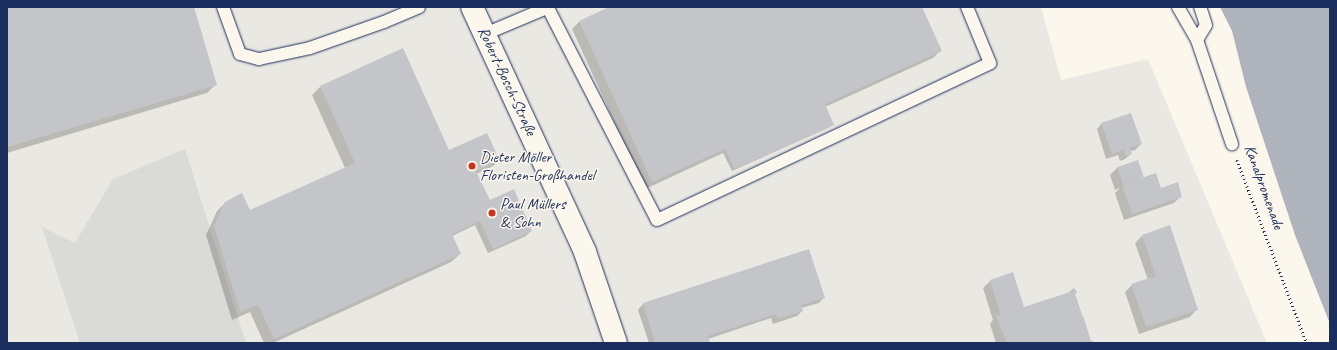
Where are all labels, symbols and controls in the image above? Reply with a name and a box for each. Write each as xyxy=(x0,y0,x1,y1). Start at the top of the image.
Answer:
street label: Robert-Bosch-Straße xyxy=(473,24,541,138)
street label: Kanalpromenade xyxy=(1240,142,1288,232)
place label: Dieter Möller Floristen-Großhandel xyxy=(480,147,594,185)
marker: Dieter Möller Floristen-Großhandel xyxy=(467,161,477,171)
place label: Paul Müllers & Sohn xyxy=(500,194,566,232)
marker: Paul Müllers & Sohn xyxy=(487,208,497,218)

